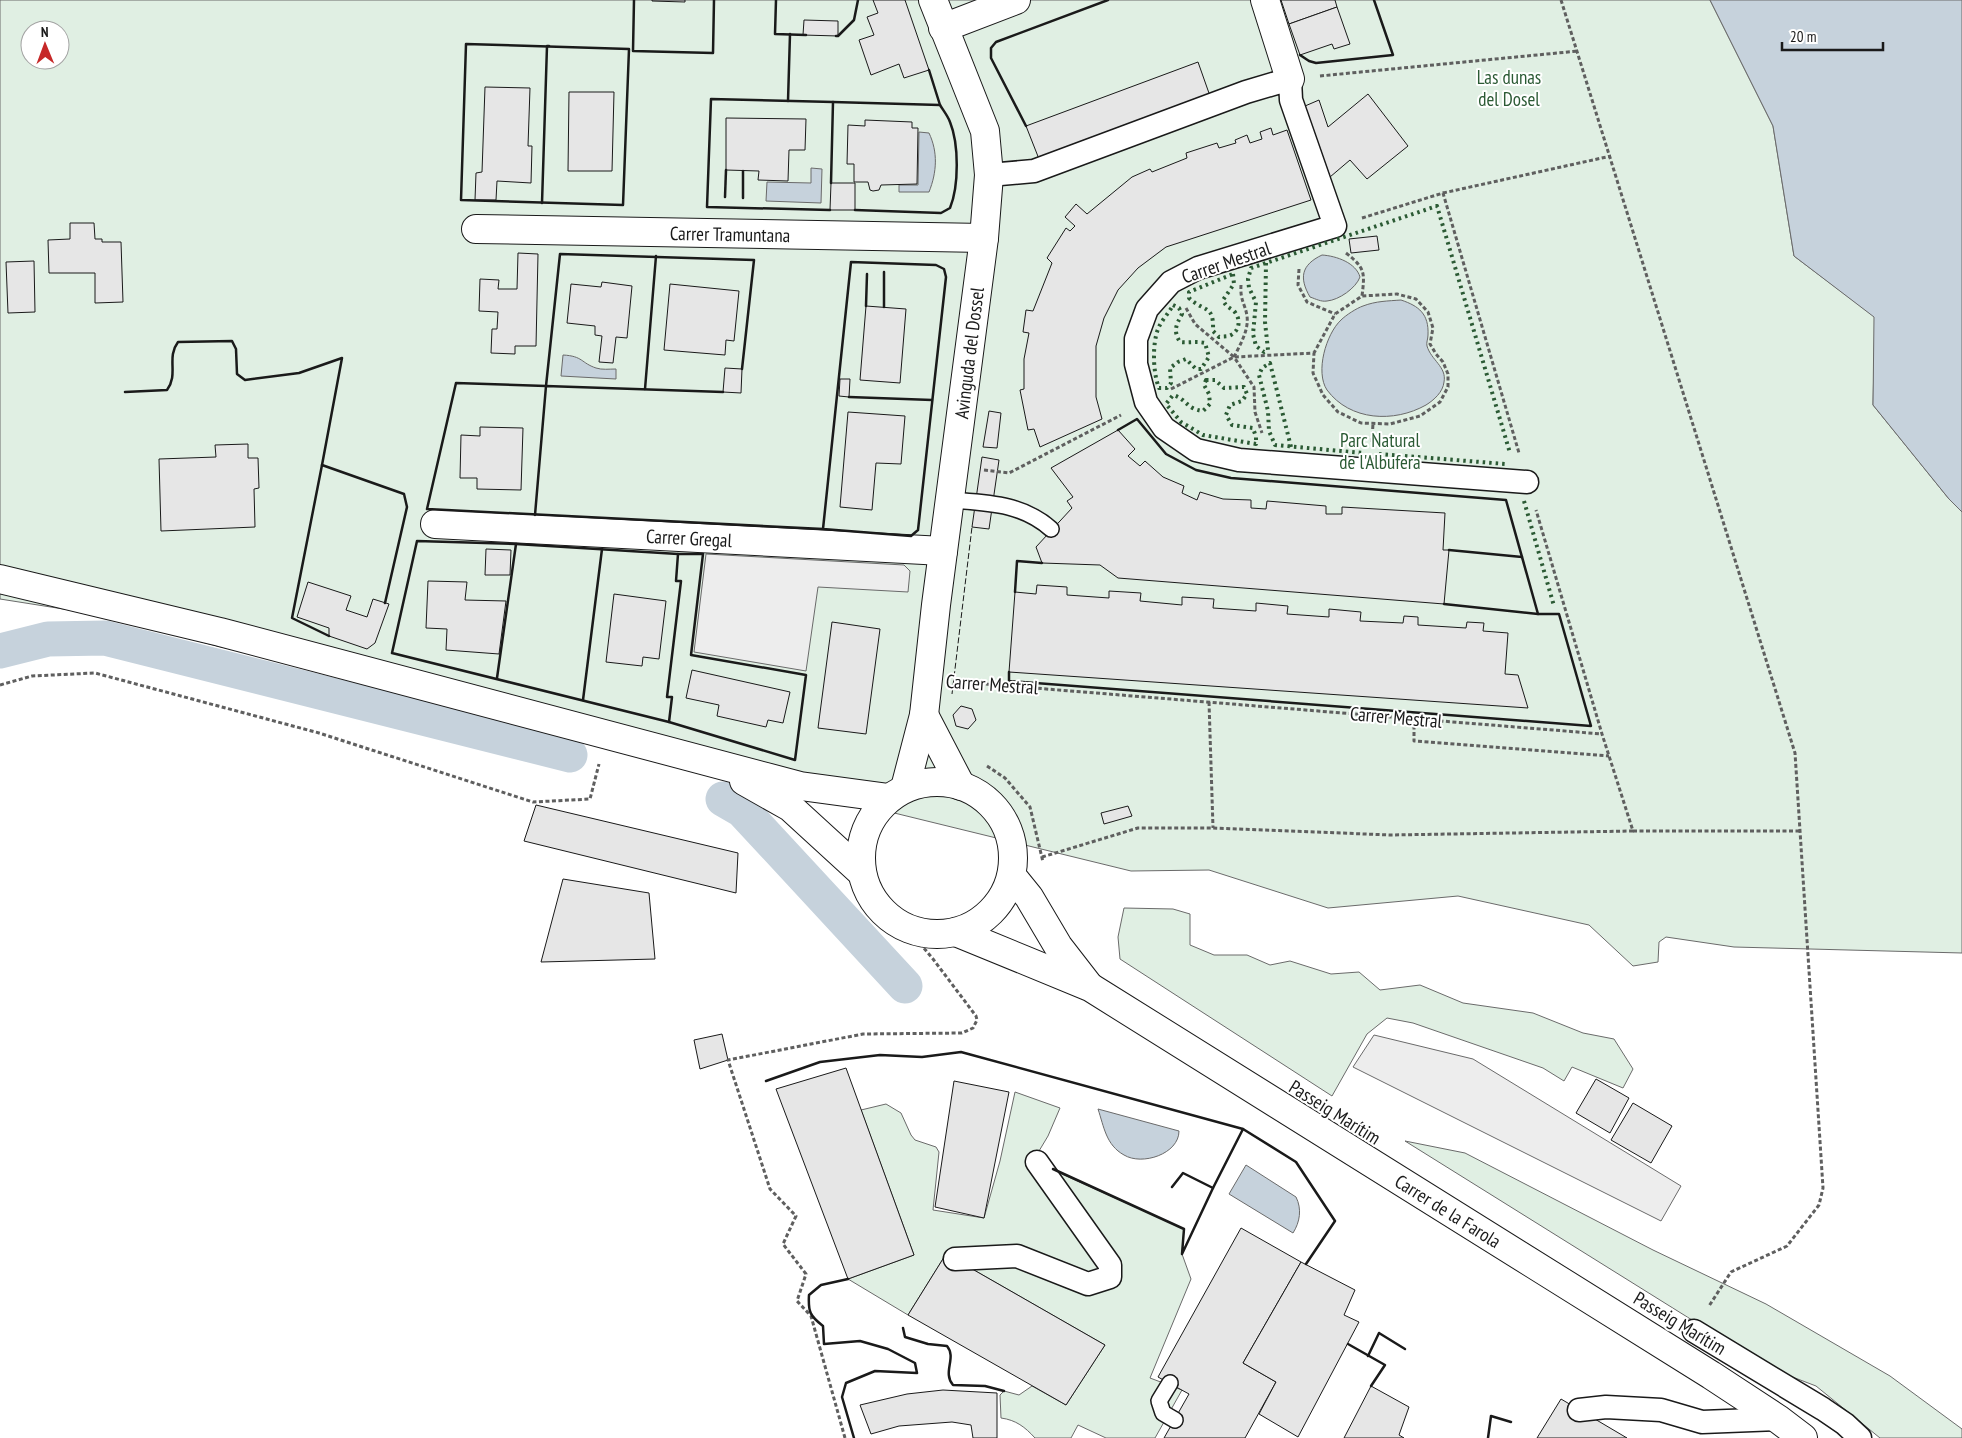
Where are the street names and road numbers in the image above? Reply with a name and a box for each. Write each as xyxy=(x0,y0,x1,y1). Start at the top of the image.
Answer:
street label: Carrer Tramuntana xyxy=(670,221,790,247)
street label: Carrer Mestral xyxy=(1178,235,1274,288)
street label: Avinguda del Dossel xyxy=(949,285,989,420)
street label: Carrer Gregal xyxy=(645,524,733,552)
street label: Carrer Mestral xyxy=(945,669,1039,699)
street label: Carrer Mestral xyxy=(1349,701,1444,733)
street label: Passeig Marítim xyxy=(1285,1074,1385,1150)
street label: Carrer de la Farola xyxy=(1391,1169,1505,1253)
street label: Passeig Marítim xyxy=(1629,1286,1731,1360)

